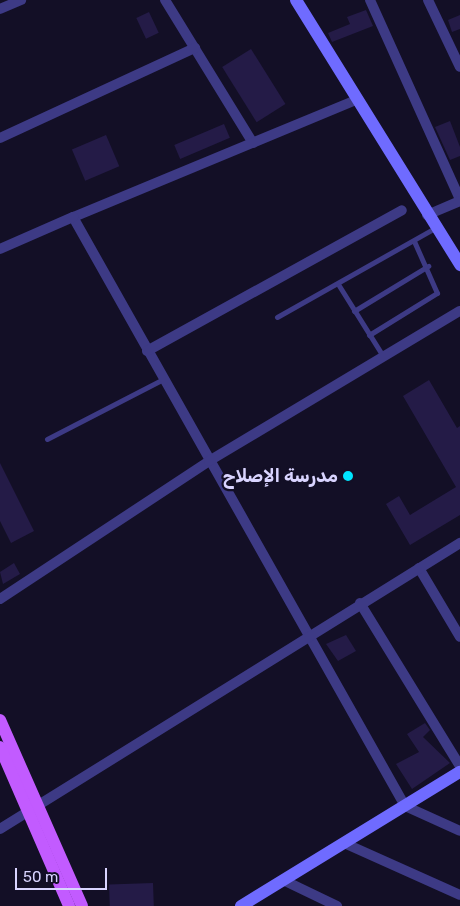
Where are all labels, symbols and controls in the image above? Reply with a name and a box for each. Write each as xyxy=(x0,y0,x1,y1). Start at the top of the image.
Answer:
place label: مدرسة الإصلاح xyxy=(223,465,338,487)
marker: مدرسة الإصلاح xyxy=(342,470,354,482)
scale bar xyxy=(18,858,110,890)
text: 50 m xyxy=(23,868,58,886)

